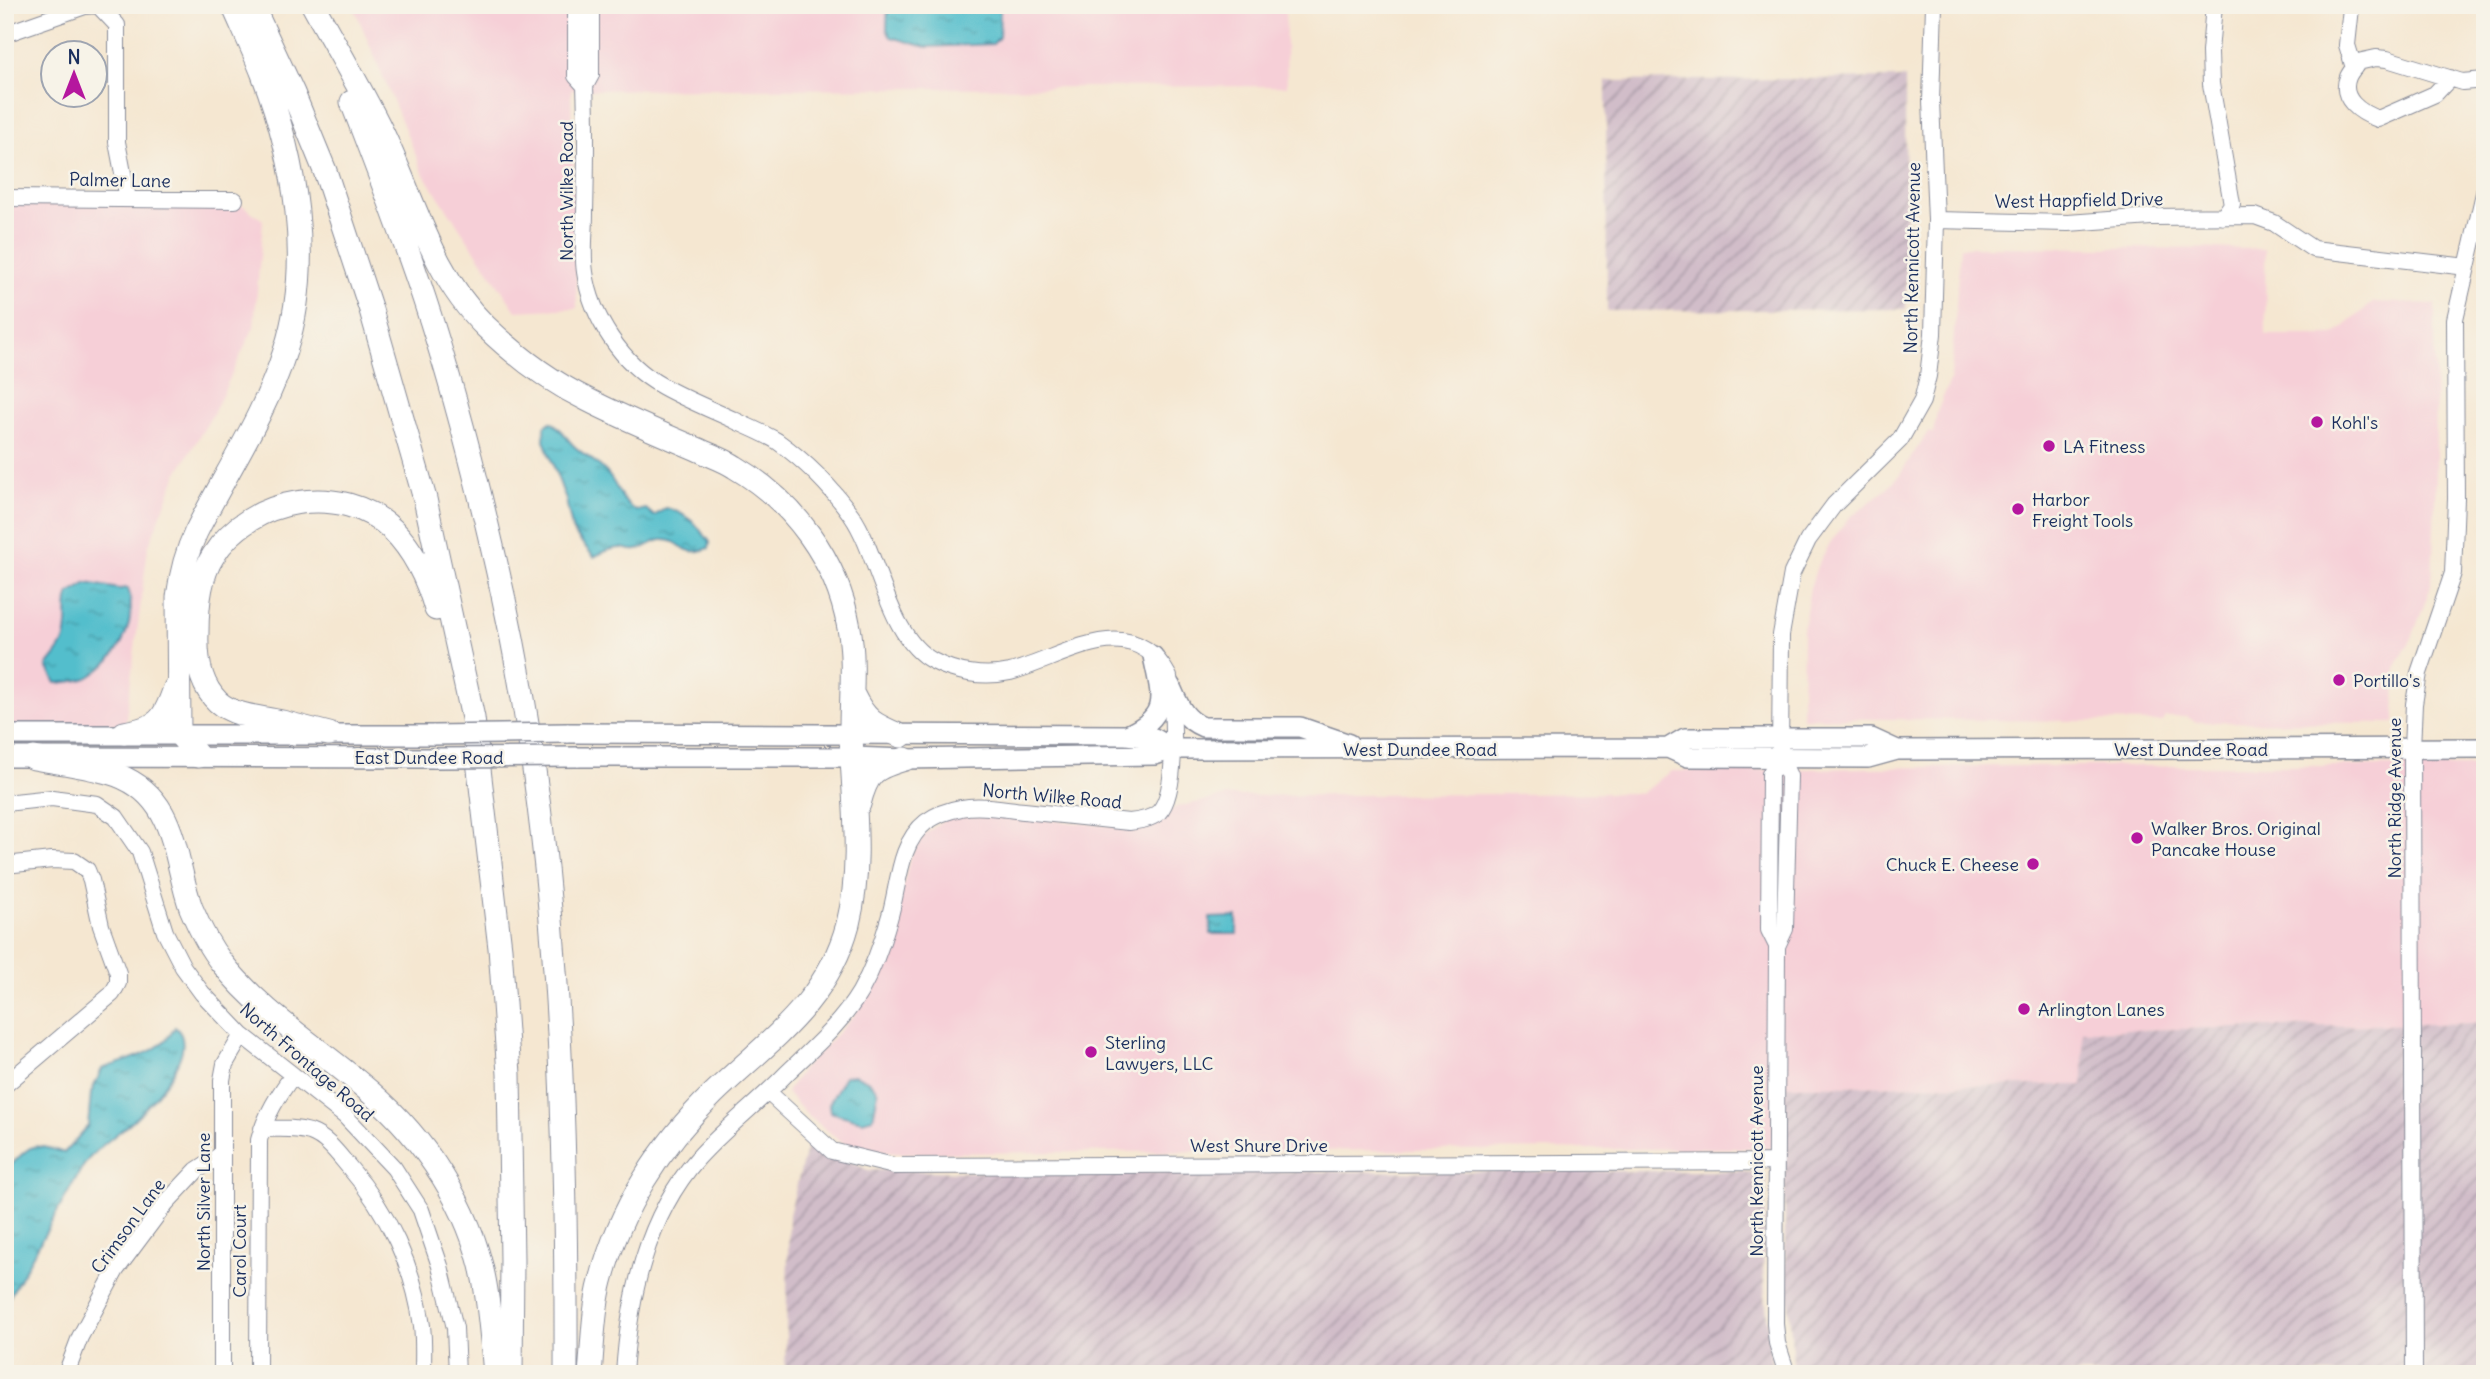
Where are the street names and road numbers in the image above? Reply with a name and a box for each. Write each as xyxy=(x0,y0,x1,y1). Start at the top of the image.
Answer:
street label: North Wilke Road xyxy=(555,121,578,261)
street label: North Kennicott Avenue xyxy=(1899,162,1925,354)
street label: Palmer Lane xyxy=(69,168,171,192)
street label: West Happfield Drive xyxy=(1994,187,2164,213)
street label: North Ridge Avenue xyxy=(2383,718,2406,878)
street label: West Dundee Road xyxy=(1343,738,1497,761)
street label: West Dundee Road xyxy=(2114,738,2268,761)
street label: East Dundee Road xyxy=(354,746,504,769)
street label: North Wilke Road xyxy=(981,778,1123,814)
street label: North Frontage Road xyxy=(235,998,379,1127)
street label: North Kennicott Avenue xyxy=(1745,1065,1768,1257)
street label: North Silver Lane xyxy=(192,1133,215,1271)
street label: West Shure Drive xyxy=(1190,1134,1328,1157)
street label: Crimson Lane xyxy=(86,1174,170,1278)
street label: Carol Court xyxy=(228,1204,251,1298)

